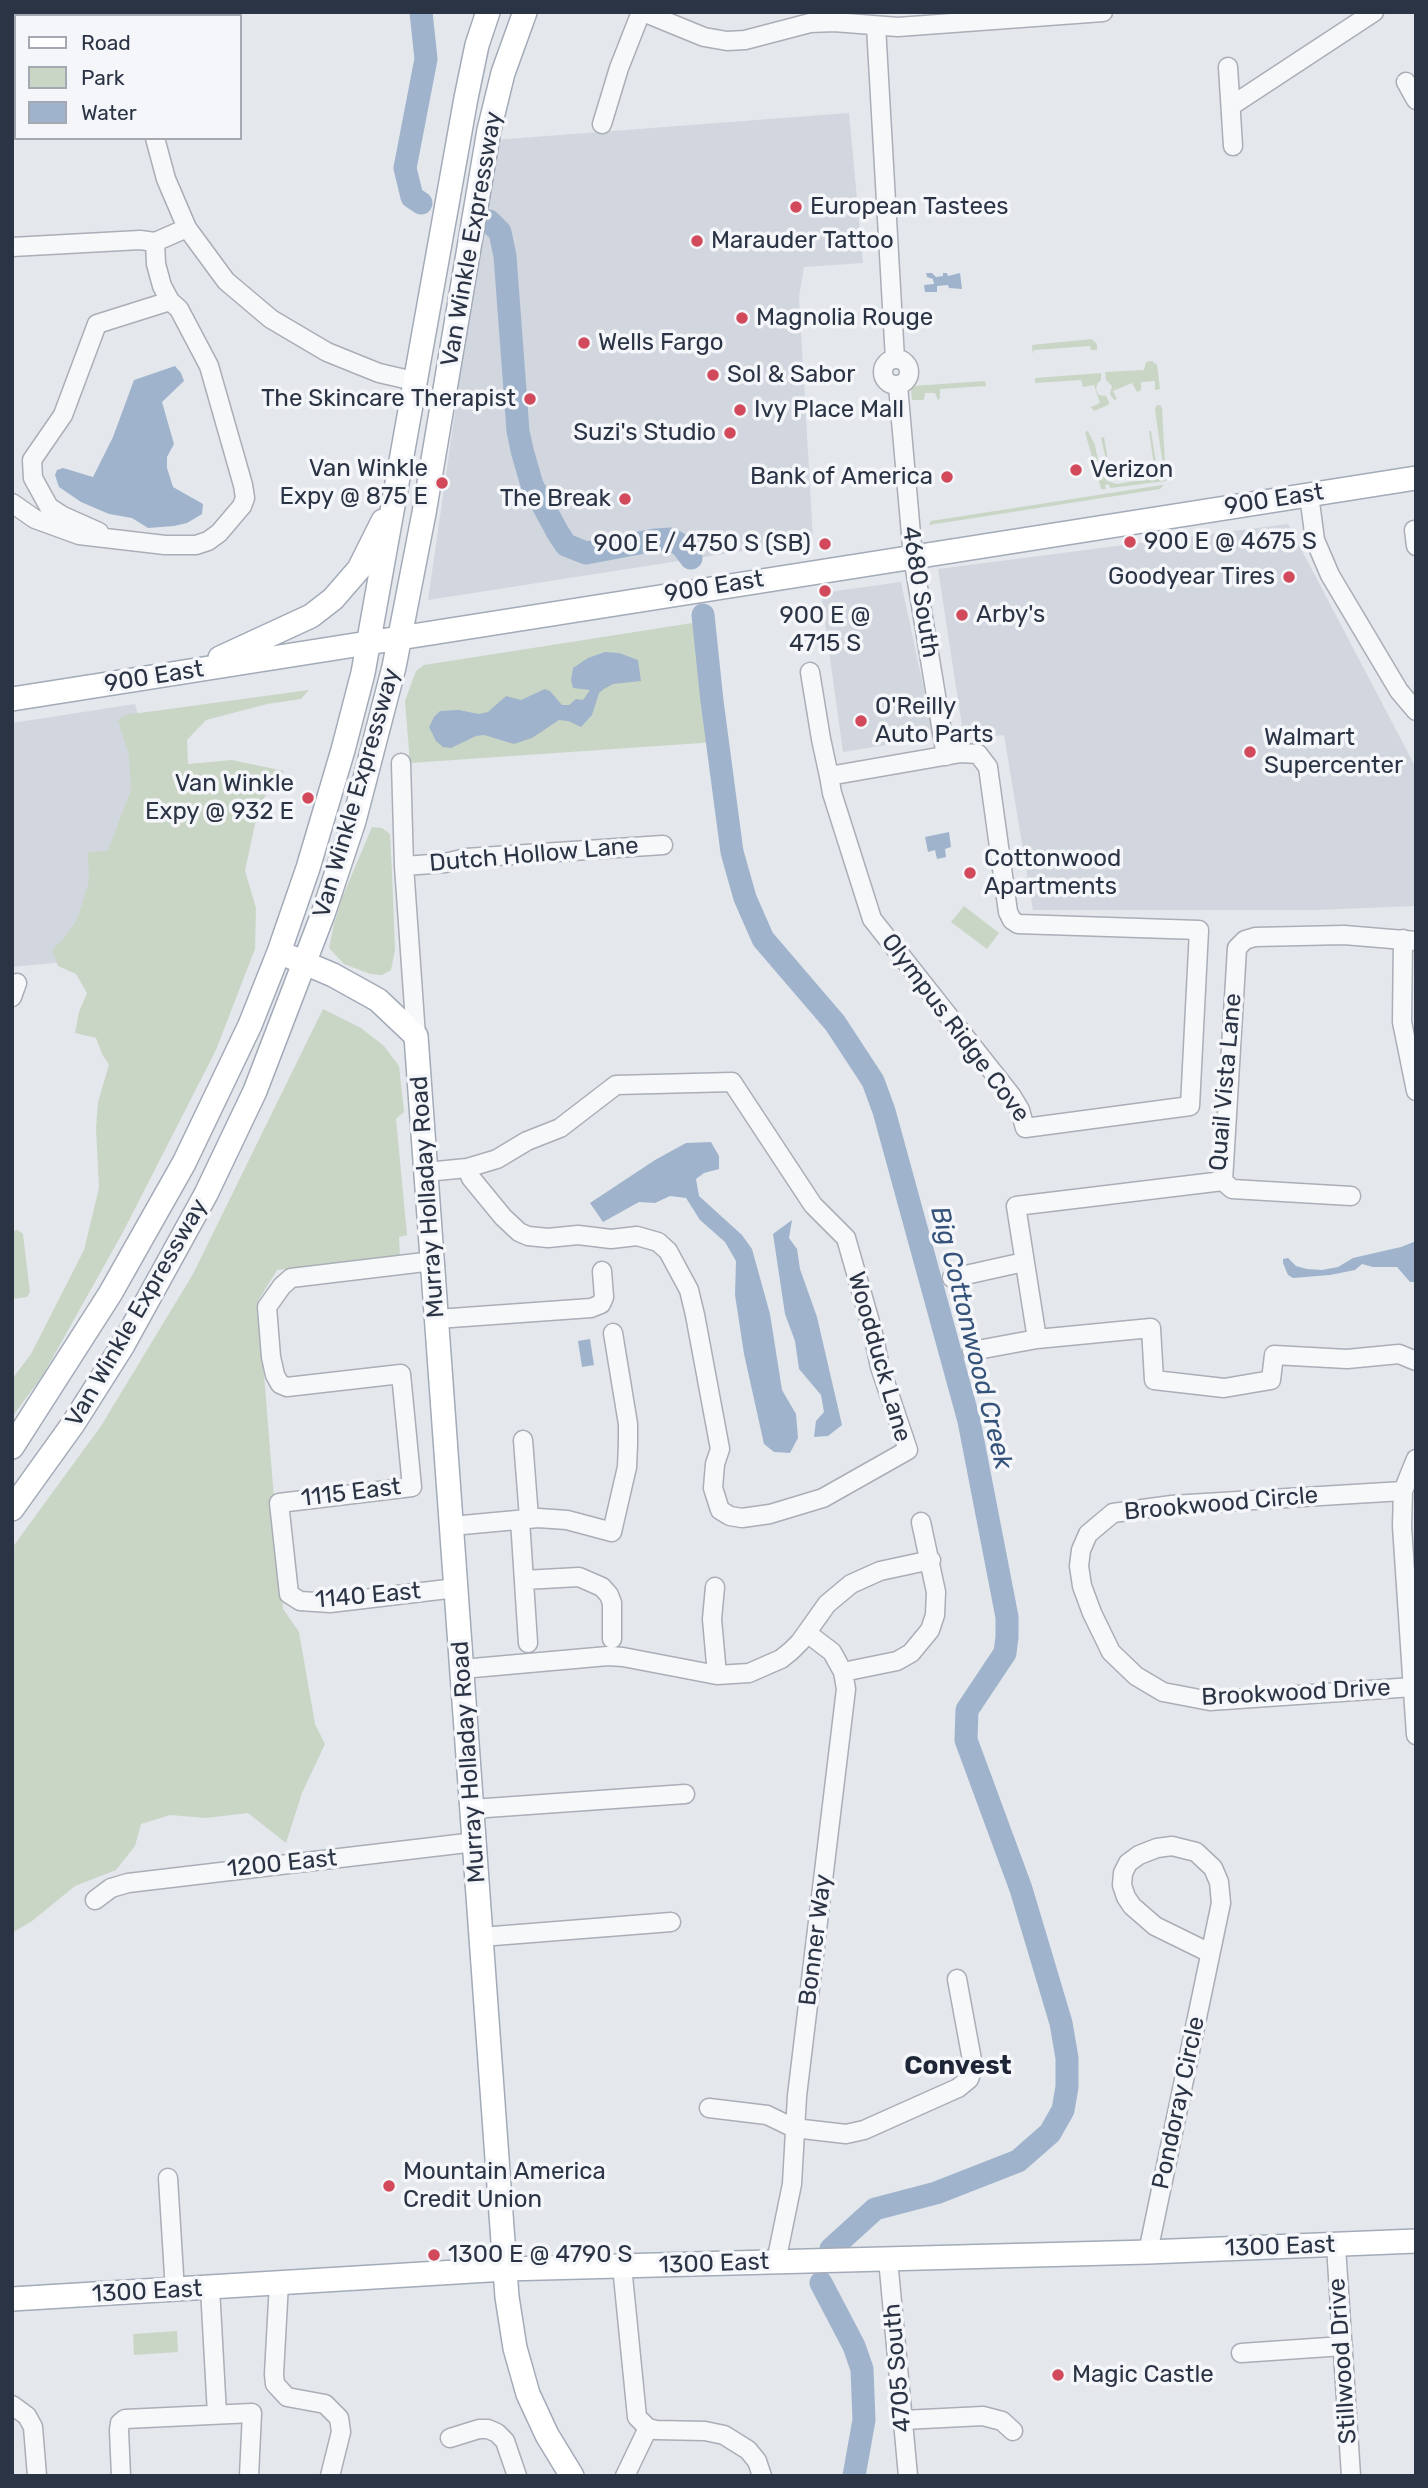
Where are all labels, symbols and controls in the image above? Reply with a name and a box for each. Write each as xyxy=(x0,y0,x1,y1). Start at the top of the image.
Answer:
legend xyxy=(14,14,242,140)
text: Road xyxy=(81,30,131,55)
text: Park xyxy=(81,65,125,90)
text: Water xyxy=(81,100,137,125)
street label: Van Winkle Expressway xyxy=(435,109,509,369)
place label: European Tastees xyxy=(810,193,1009,221)
marker: European Tastees xyxy=(788,199,804,215)
place label: Marauder Tattoo xyxy=(711,227,894,255)
marker: Marauder Tattoo xyxy=(689,233,705,249)
place label: Magnolia Rouge xyxy=(756,304,933,332)
marker: Magnolia Rouge xyxy=(734,310,750,326)
place label: Wells Fargo xyxy=(598,329,723,357)
marker: Wells Fargo xyxy=(576,335,592,351)
place label: Sol & Sabor xyxy=(727,361,855,389)
marker: Sol & Sabor xyxy=(705,367,721,383)
place label: The Skincare Therapist xyxy=(261,385,516,413)
marker: The Skincare Therapist xyxy=(522,391,538,407)
place label: Ivy Place Mall xyxy=(754,396,904,424)
marker: Ivy Place Mall xyxy=(732,402,748,418)
place label: Suzi's Studio xyxy=(573,419,716,447)
marker: Suzi's Studio xyxy=(722,425,738,441)
place label: Van Winkle Expy @ 875 E xyxy=(279,455,428,511)
place label: Verizon xyxy=(1090,456,1173,484)
marker: Verizon xyxy=(1068,462,1084,478)
place label: Bank of America xyxy=(750,463,933,491)
marker: Bank of America xyxy=(939,469,955,485)
marker: Van Winkle Expy @ 875 E xyxy=(434,475,450,491)
street label: 900 East xyxy=(1222,478,1326,522)
place label: The Break xyxy=(500,485,611,513)
marker: The Break xyxy=(617,491,633,507)
street label: 4680 South xyxy=(895,524,945,660)
place label: 900 E @ 4675 S xyxy=(1144,528,1317,556)
place label: 900 E / 4750 S (SB) xyxy=(594,530,811,558)
marker: 900 E @ 4675 S xyxy=(1122,534,1138,550)
marker: 900 E / 4750 S (SB) xyxy=(817,536,833,552)
place label: Goodyear Tires xyxy=(1108,563,1275,591)
street label: 900 East xyxy=(662,565,766,609)
marker: Goodyear Tires xyxy=(1281,569,1297,585)
marker: 900 E @ 4715 S xyxy=(817,583,833,599)
place label: Arby's xyxy=(976,601,1045,629)
place label: 900 E @ 4715 S xyxy=(780,602,870,658)
marker: Arby's xyxy=(954,607,970,623)
street label: 900 East xyxy=(102,655,206,699)
street label: Van Winkle Expressway xyxy=(308,665,406,921)
place label: O'Reilly Auto Parts xyxy=(875,693,994,749)
marker: O'Reilly Auto Parts xyxy=(853,713,869,729)
place label: Walmart Supercenter xyxy=(1264,724,1403,780)
marker: Walmart Supercenter xyxy=(1242,744,1258,760)
place label: Van Winkle Expy @ 932 E xyxy=(145,770,294,826)
marker: Van Winkle Expy @ 932 E xyxy=(300,790,316,806)
street label: Dutch Hollow Lane xyxy=(428,832,640,878)
place label: Cottonwood Apartments xyxy=(984,845,1121,901)
marker: Cottonwood Apartments xyxy=(962,865,978,881)
street label: Olympus Ridge Cove xyxy=(875,928,1035,1128)
street label: Quail Vista Lane xyxy=(1204,992,1248,1172)
street label: Murray Holladay Road xyxy=(405,1075,451,1319)
street label: Van Winkle Expressway xyxy=(60,1194,214,1432)
water label: Big Cottonwood Creek xyxy=(923,1203,1019,1473)
street label: Woodduck Lane xyxy=(841,1269,917,1445)
street label: 1115 East xyxy=(299,1473,403,1513)
street label: Brookwood Circle xyxy=(1123,1481,1319,1527)
street label: 1140 East xyxy=(314,1577,422,1615)
street label: Murray Holladay Road xyxy=(446,1640,492,1884)
street label: Brookwood Drive xyxy=(1201,1674,1391,1712)
street label: 1200 East xyxy=(226,1844,338,1884)
street label: Bonner Way xyxy=(794,1873,838,2007)
street label: Pondoray Circle xyxy=(1147,2014,1211,2192)
district label: Convest xyxy=(904,2050,1012,2082)
place label: Mountain America Credit Union xyxy=(403,2158,606,2214)
marker: Mountain America Credit Union xyxy=(381,2178,397,2194)
street label: 1300 East xyxy=(1224,2231,1336,2263)
place label: 1300 E @ 4790 S xyxy=(448,2241,632,2269)
marker: 1300 E @ 4790 S xyxy=(426,2247,442,2263)
street label: 1300 East xyxy=(658,2248,770,2280)
street label: 1300 East xyxy=(91,2275,203,2309)
street label: Stillwood Drive xyxy=(1323,2277,1363,2445)
street label: 4705 South xyxy=(878,2302,918,2434)
place label: Magic Castle xyxy=(1072,2361,1214,2389)
marker: Magic Castle xyxy=(1050,2367,1066,2383)

